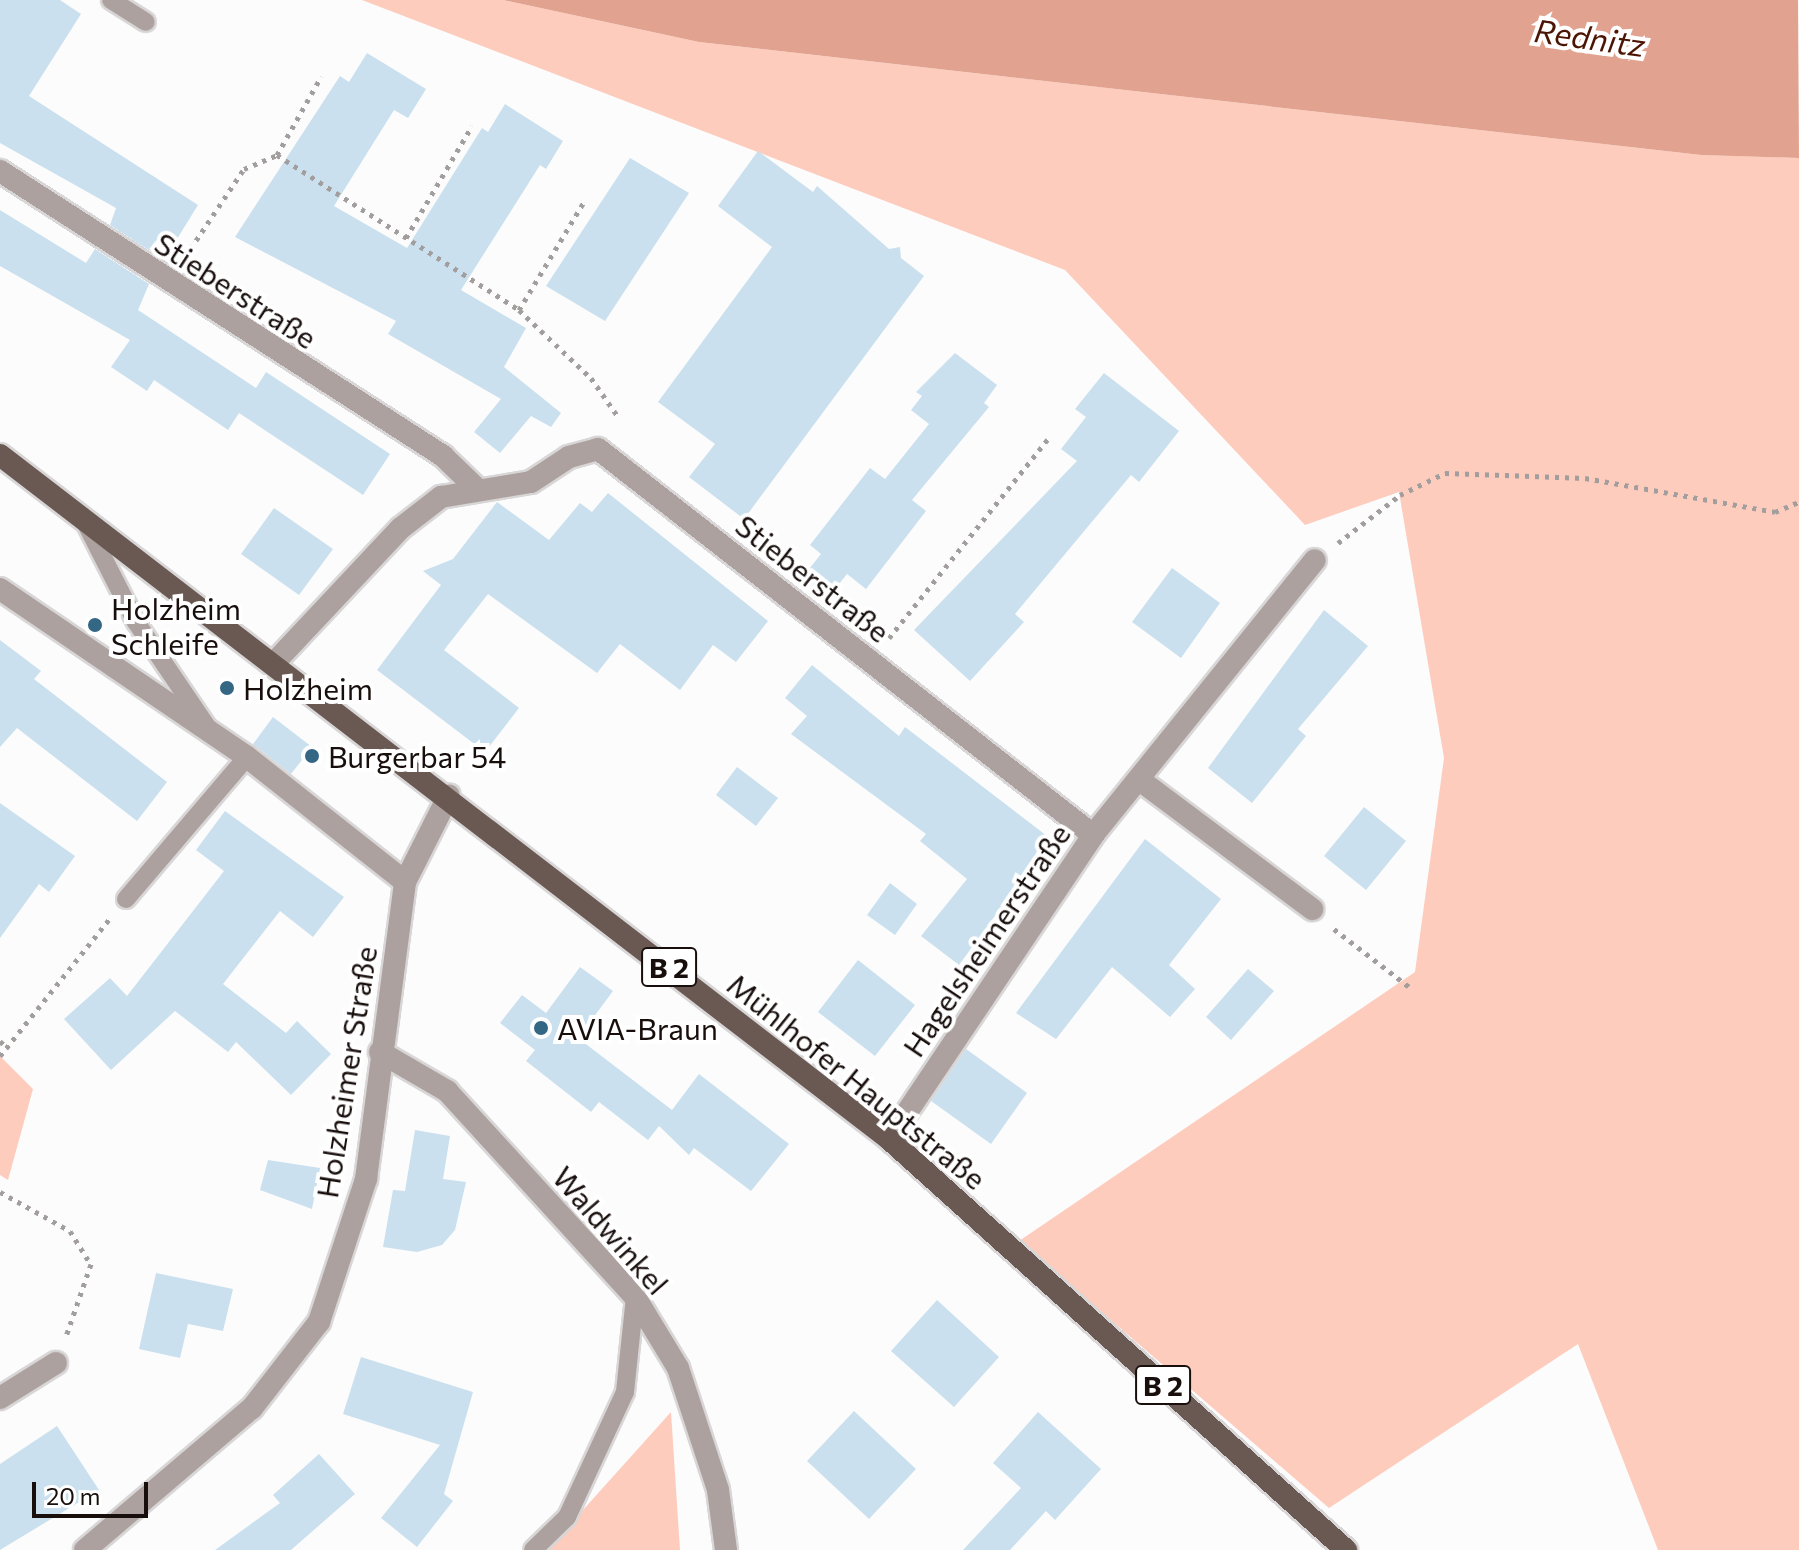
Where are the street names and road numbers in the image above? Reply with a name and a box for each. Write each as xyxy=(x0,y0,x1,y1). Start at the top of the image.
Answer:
street label: Stieberstraße xyxy=(148,224,324,356)
street label: Stieberstraße xyxy=(729,507,897,649)
street label: Hagelsheimerstraße xyxy=(895,817,1077,1063)
road number: B 2 xyxy=(641,943,697,991)
street label: Holzheimer Straße xyxy=(308,944,384,1200)
street label: Mühlhofer Hauptstraße xyxy=(721,966,993,1196)
street label: Waldwinkel xyxy=(546,1159,676,1301)
road number: B 2 xyxy=(1135,1361,1191,1409)

